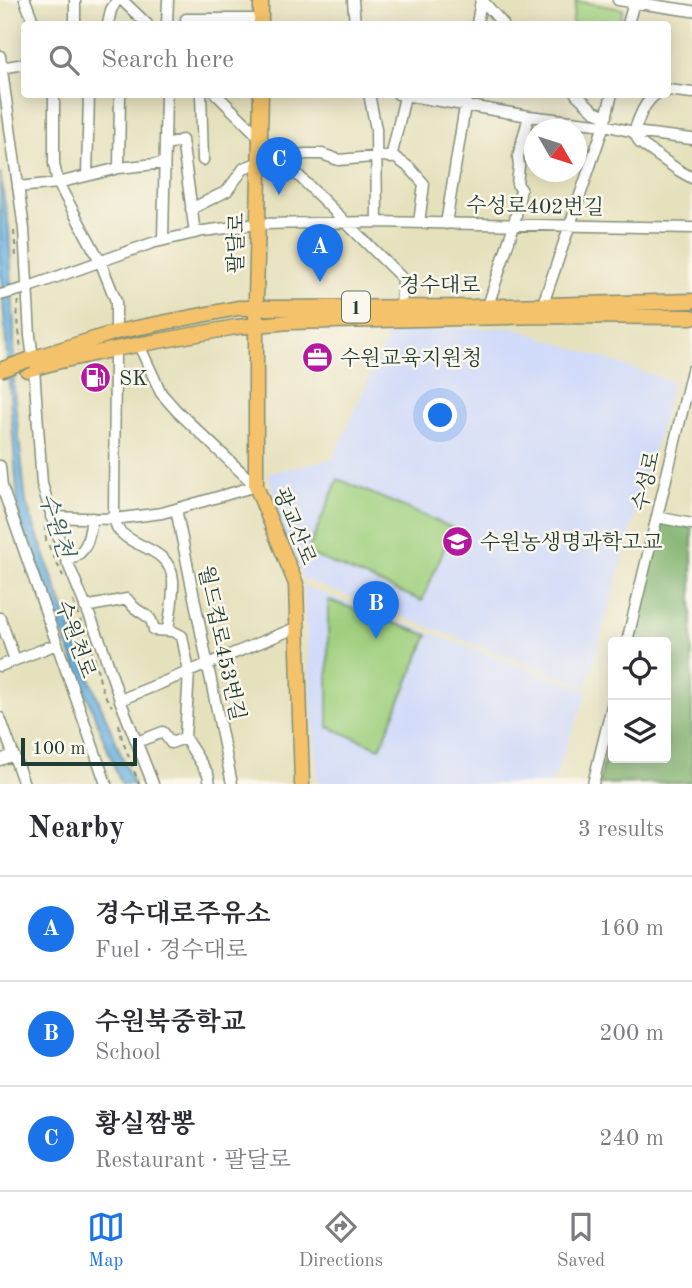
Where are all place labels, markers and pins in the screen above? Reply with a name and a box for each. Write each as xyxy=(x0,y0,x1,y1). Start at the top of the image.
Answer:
pin: C xyxy=(256,137,302,195)
pin: A xyxy=(297,224,343,282)
office icon: 수원교육지원청 xyxy=(300,341,334,375)
place label: 수원교육지원청 xyxy=(340,347,482,370)
fuel station icon: SK xyxy=(79,361,113,395)
place label: SK xyxy=(119,369,148,390)
school or university icon: 수원농생명과학고교 xyxy=(440,525,474,559)
place label: 수원농생명과학고교 xyxy=(480,531,663,554)
pin: B xyxy=(353,581,399,639)

